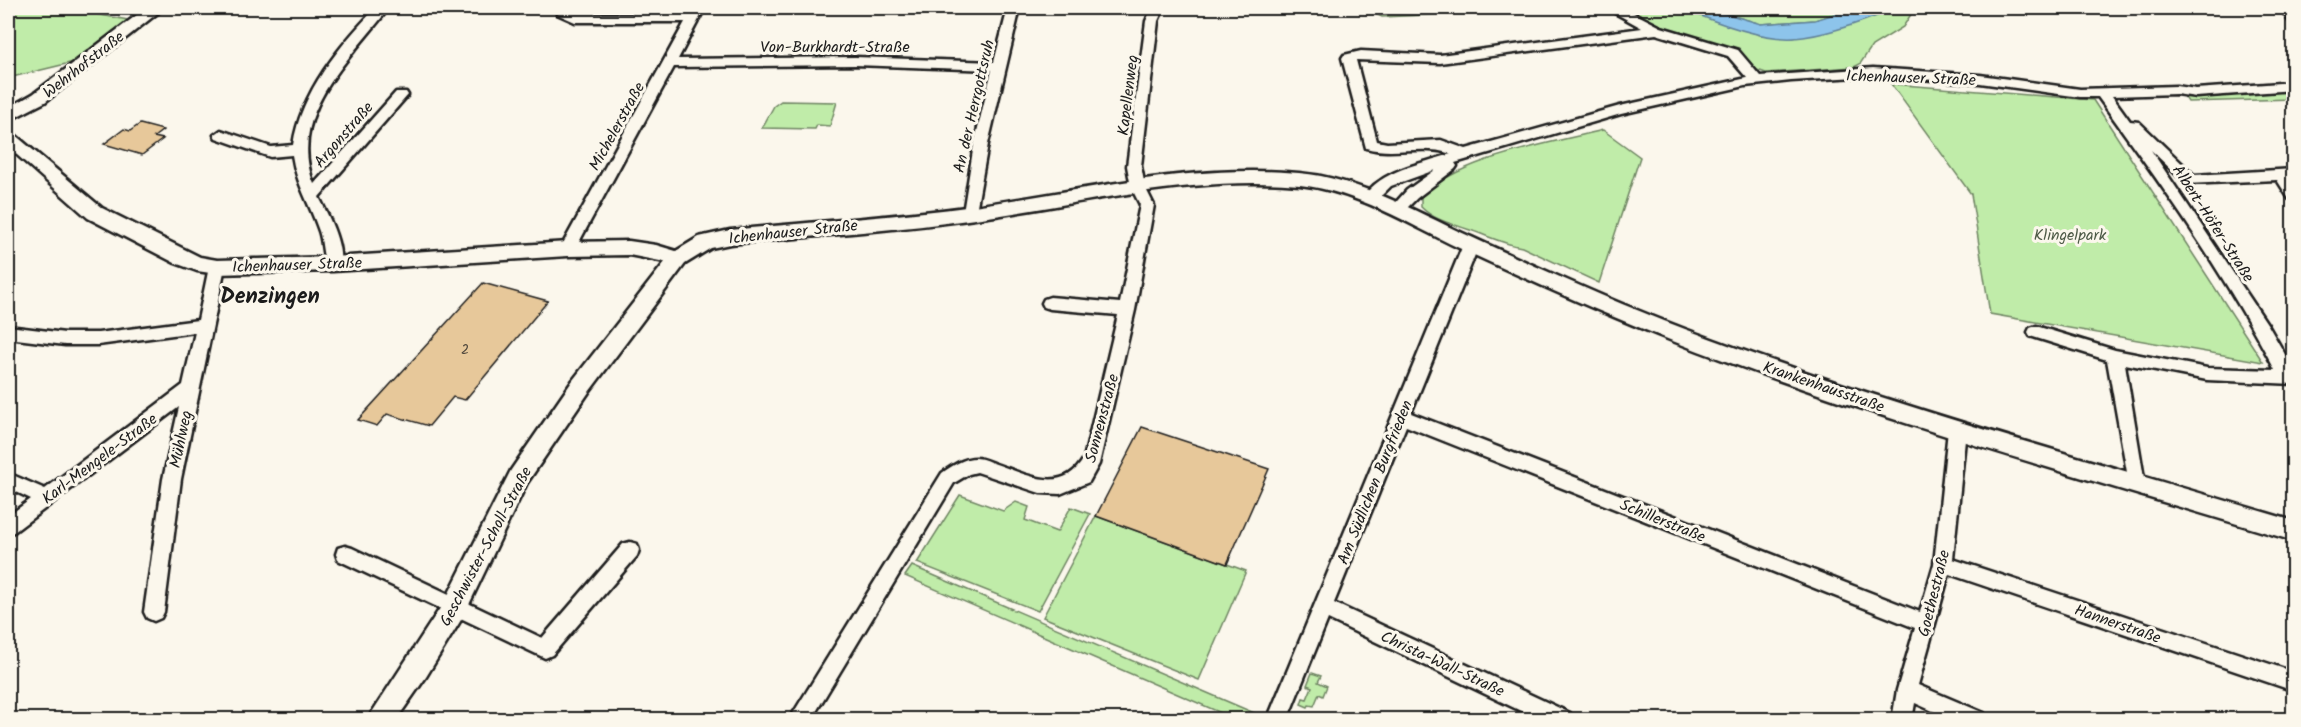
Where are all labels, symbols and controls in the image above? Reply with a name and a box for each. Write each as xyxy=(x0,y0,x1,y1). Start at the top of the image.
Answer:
street label: Wehrhofstraße xyxy=(38,25,130,105)
street label: Von-Burkhardt-Straße xyxy=(760,35,910,60)
street label: An der Herrgottsruh xyxy=(947,37,1002,175)
street label: Kapellenweg xyxy=(1111,53,1146,137)
street label: Ichenhauser Straße xyxy=(1846,64,1976,93)
street label: Michelerstraße xyxy=(583,78,652,176)
street label: Argonstraße xyxy=(308,96,380,174)
street label: Albert-Höfer-Straße xyxy=(2165,160,2260,288)
street label: Ichenhauser Straße xyxy=(727,213,859,252)
park label: Klingelpark xyxy=(2034,223,2107,248)
street label: Ichenhauser Straße xyxy=(232,251,362,280)
district label: Denzingen xyxy=(220,280,320,315)
house number: 2 xyxy=(461,339,469,361)
street label: Krankenhausstraße xyxy=(1759,355,1888,420)
street label: Sonnenstraße xyxy=(1079,371,1126,466)
street label: Am Südlichen Burgfrieden xyxy=(1331,397,1420,569)
street label: Karl-Mengele-Straße xyxy=(37,407,163,511)
street label: Mühlweg xyxy=(163,408,200,470)
street label: Geschwister-Scholl-Straße xyxy=(434,462,539,631)
street label: Schillerstraße xyxy=(1616,493,1709,550)
street label: Goethestraße xyxy=(1912,547,1957,639)
street label: Hannerstraße xyxy=(2071,598,2164,651)
street label: Christa-Wall-Straße xyxy=(1376,625,1509,704)

